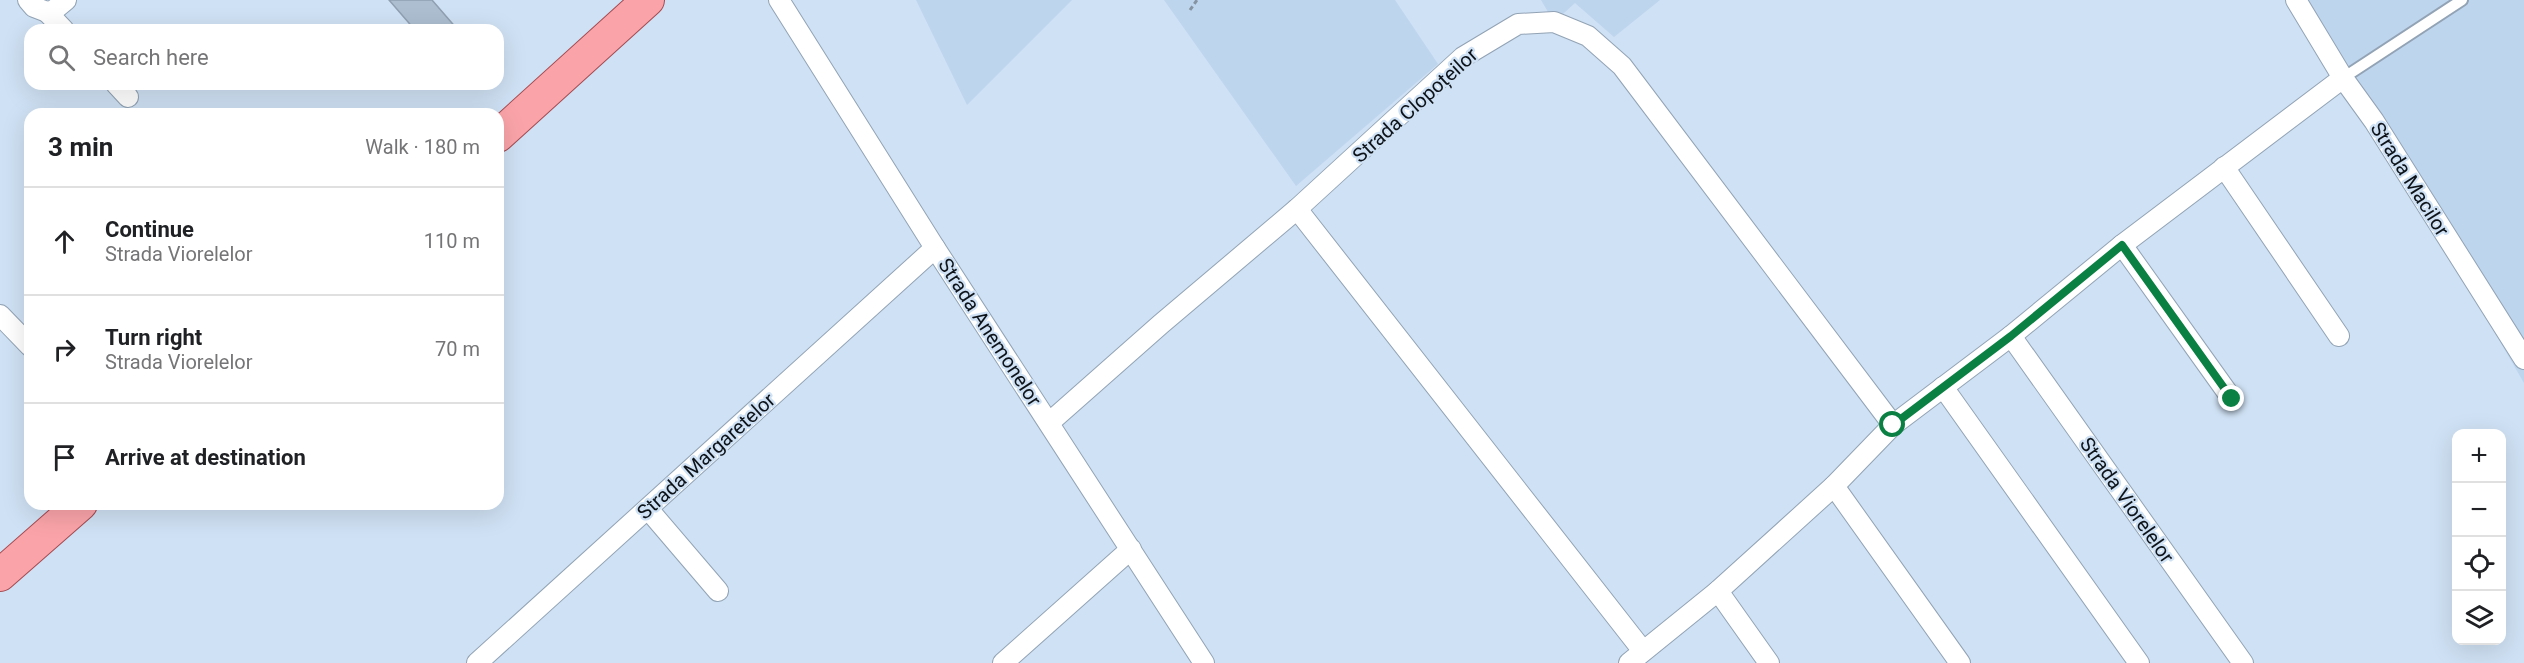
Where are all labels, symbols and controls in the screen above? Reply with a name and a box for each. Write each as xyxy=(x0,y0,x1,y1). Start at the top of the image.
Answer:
search box xyxy=(24,24,504,90)
icon: search xyxy=(45,41,78,74)
street label: Strada Clopoțeilor xyxy=(1348,42,1483,168)
text: Search here xyxy=(93,45,209,70)
street label: Strada Macilor xyxy=(2366,118,2455,240)
text: 3 min xyxy=(48,132,113,162)
text: Walk · 180 m xyxy=(365,135,480,159)
text: Continue xyxy=(105,217,194,242)
icon: ahead xyxy=(48,225,81,258)
text: 110 m xyxy=(424,229,480,253)
text: Strada Viorelelor xyxy=(105,242,253,266)
street label: Strada Anemonelor xyxy=(933,254,1047,410)
text: Turn right xyxy=(105,325,202,350)
icon: right xyxy=(48,333,81,366)
text: 70 m xyxy=(435,337,480,361)
text: Strada Viorelelor xyxy=(105,350,253,374)
route end xyxy=(2218,385,2244,411)
street label: Strada Margaretelor xyxy=(632,388,780,524)
route start xyxy=(1879,411,1905,437)
map controls xyxy=(2452,429,2506,645)
button: + xyxy=(2452,429,2506,483)
street label: Strada Viorelelor xyxy=(2075,433,2179,567)
icon: arrive xyxy=(48,441,81,474)
text: Arrive at destination xyxy=(105,445,306,470)
button: − xyxy=(2452,483,2506,537)
button: locate xyxy=(2452,537,2506,591)
button: layers xyxy=(2452,591,2506,645)

